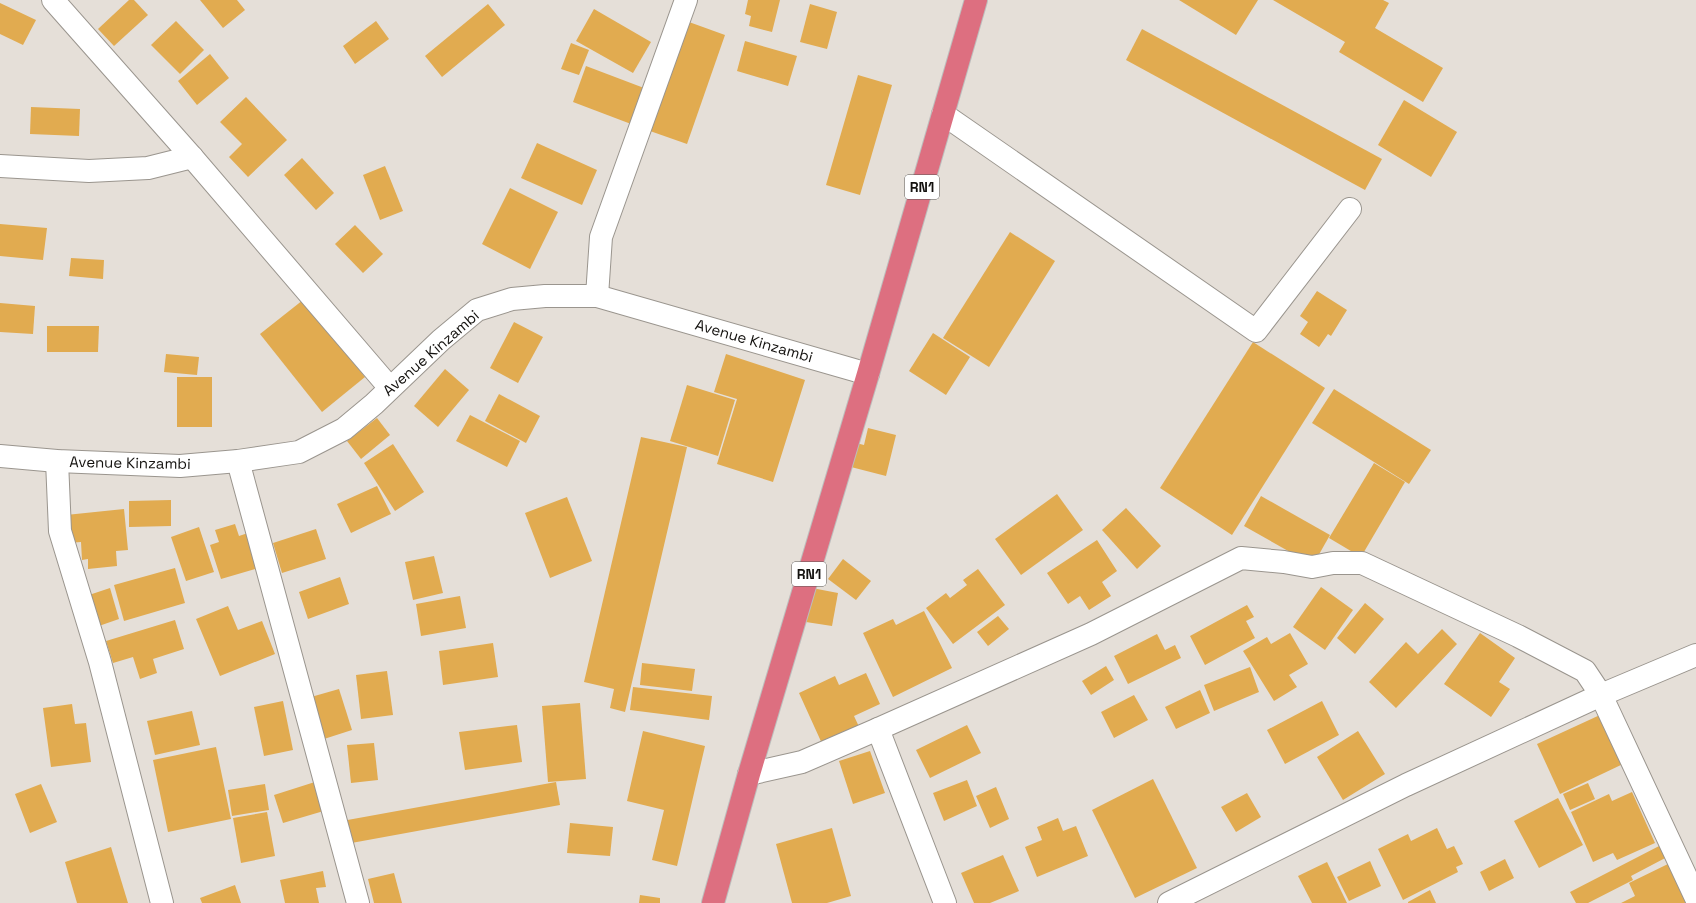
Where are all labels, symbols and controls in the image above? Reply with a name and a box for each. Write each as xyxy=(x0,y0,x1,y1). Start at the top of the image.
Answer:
road number: RN1 xyxy=(905,175,939,199)
street label: Avenue Kinzambi xyxy=(379,306,483,400)
street label: Avenue Kinzambi xyxy=(693,315,815,366)
street label: Avenue Kinzambi xyxy=(69,452,191,473)
road number: RN1 xyxy=(792,562,826,586)

